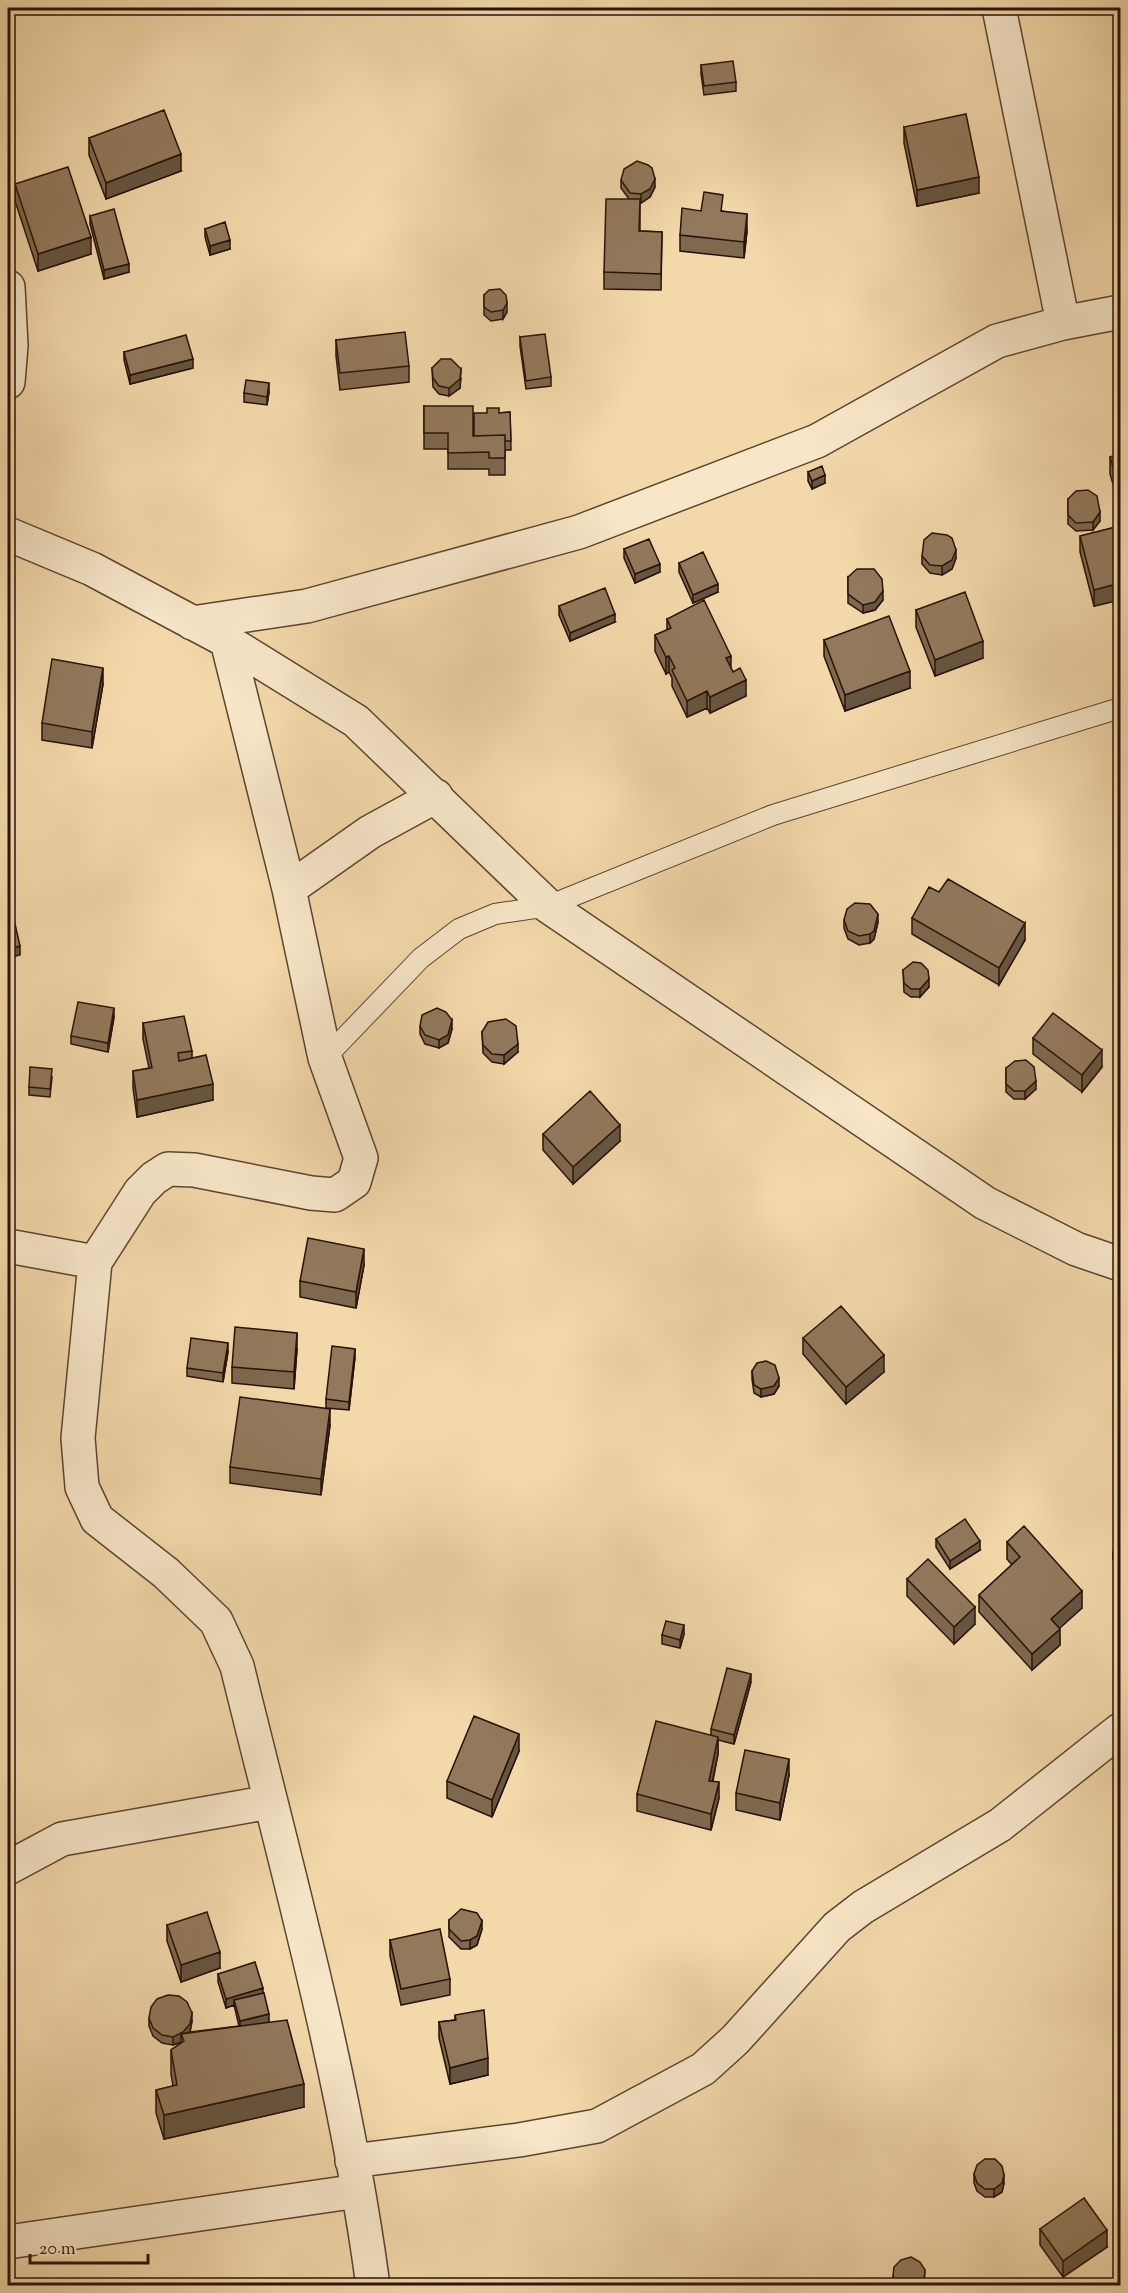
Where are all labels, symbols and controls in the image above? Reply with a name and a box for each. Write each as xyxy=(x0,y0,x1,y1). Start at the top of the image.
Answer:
scale bar xyxy=(30,2227,148,2265)
text: 20 m xyxy=(39,2237,76,2263)

